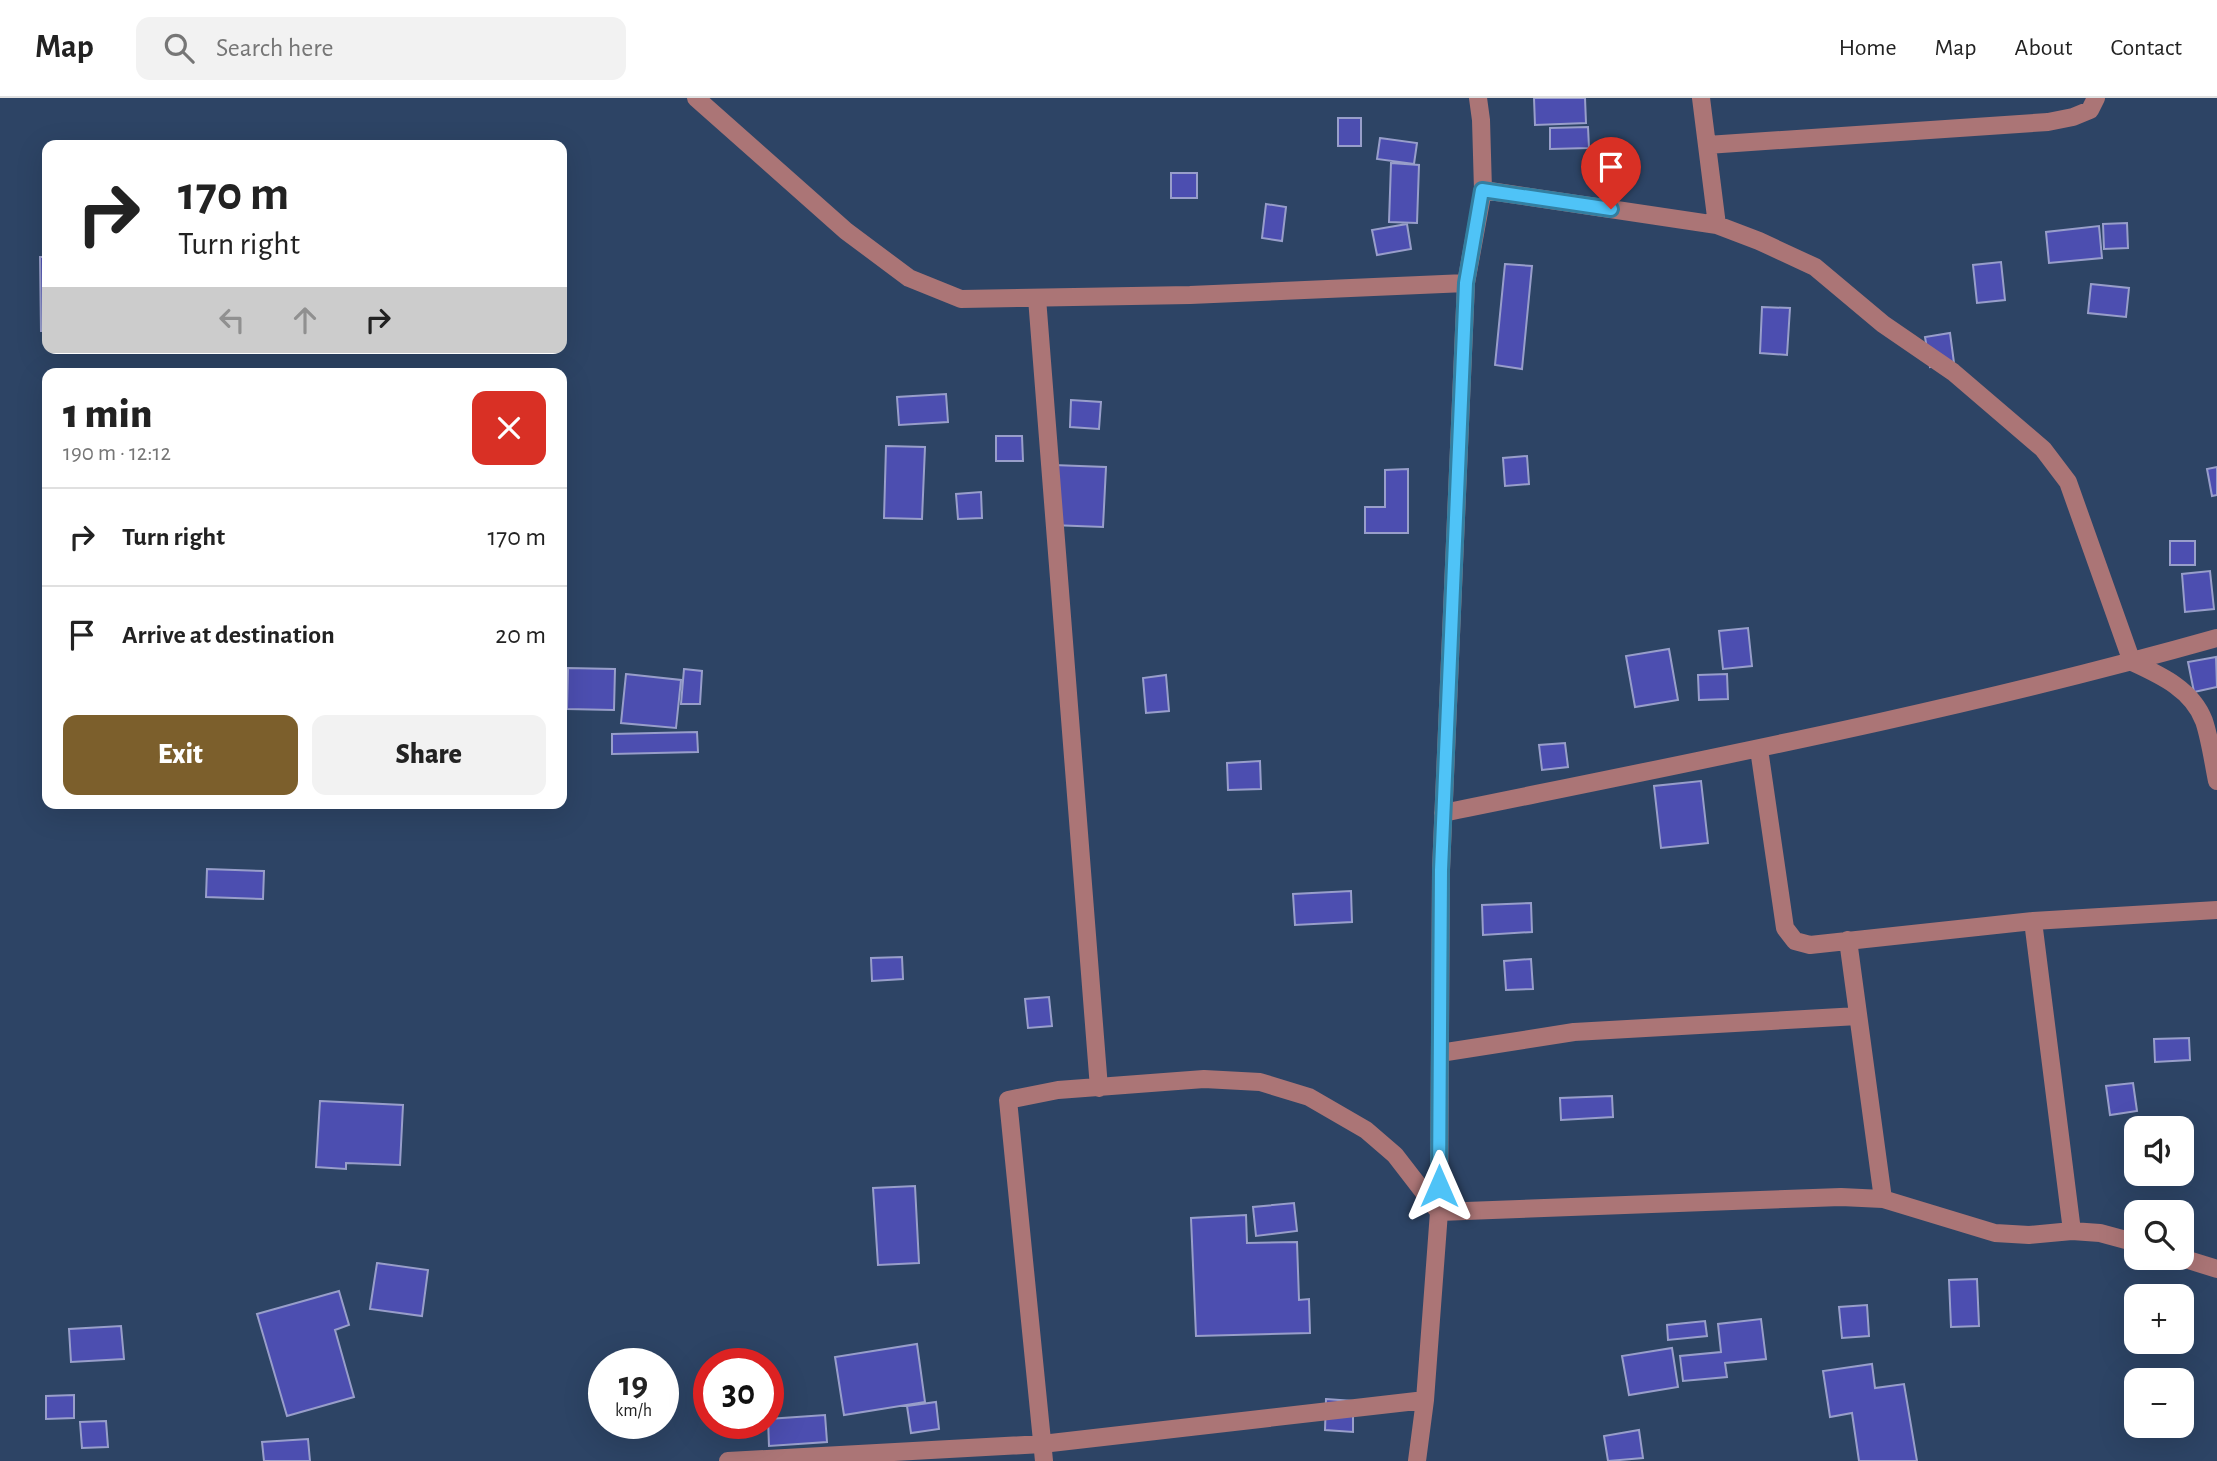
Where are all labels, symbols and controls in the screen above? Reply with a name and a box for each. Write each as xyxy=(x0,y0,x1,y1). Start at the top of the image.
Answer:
search box xyxy=(136,17,626,80)
icon: search xyxy=(160,29,198,67)
text: Map xyxy=(35,31,94,64)
text: Search here xyxy=(216,35,334,61)
text: Home xyxy=(1839,36,1897,60)
text: Map xyxy=(1935,36,1977,60)
text: About xyxy=(2015,36,2072,60)
text: Contact xyxy=(2110,36,2182,60)
pin xyxy=(1581,137,1641,209)
icon: arrive xyxy=(1592,148,1630,186)
icon: right xyxy=(63,168,154,259)
text: 170 m xyxy=(178,170,289,219)
text: Turn right xyxy=(178,228,300,260)
icon: left xyxy=(213,301,251,339)
icon: ahead xyxy=(286,301,324,339)
icon: right xyxy=(359,301,397,339)
button: close xyxy=(472,391,546,465)
text: 1 min xyxy=(63,393,152,435)
text: 190 m · 12:12 xyxy=(63,442,171,465)
icon: right xyxy=(63,518,101,556)
text: Turn right xyxy=(122,524,225,550)
text: 170 m xyxy=(487,524,546,550)
icon: arrive xyxy=(63,616,101,654)
text: Arrive at destination xyxy=(122,622,335,648)
text: 20 m xyxy=(495,622,546,648)
button: Exit xyxy=(63,715,298,795)
button: Share xyxy=(312,715,546,795)
map controls xyxy=(2124,1116,2194,1438)
button: sound xyxy=(2124,1116,2194,1186)
position arrow xyxy=(1402,1149,1476,1223)
button: search xyxy=(2124,1200,2194,1270)
button: + xyxy=(2124,1284,2194,1354)
speed limit sign: 30 xyxy=(693,1348,784,1439)
text: 19 xyxy=(619,1367,648,1402)
button: − xyxy=(2124,1368,2194,1438)
text: km/h xyxy=(615,1402,652,1420)

